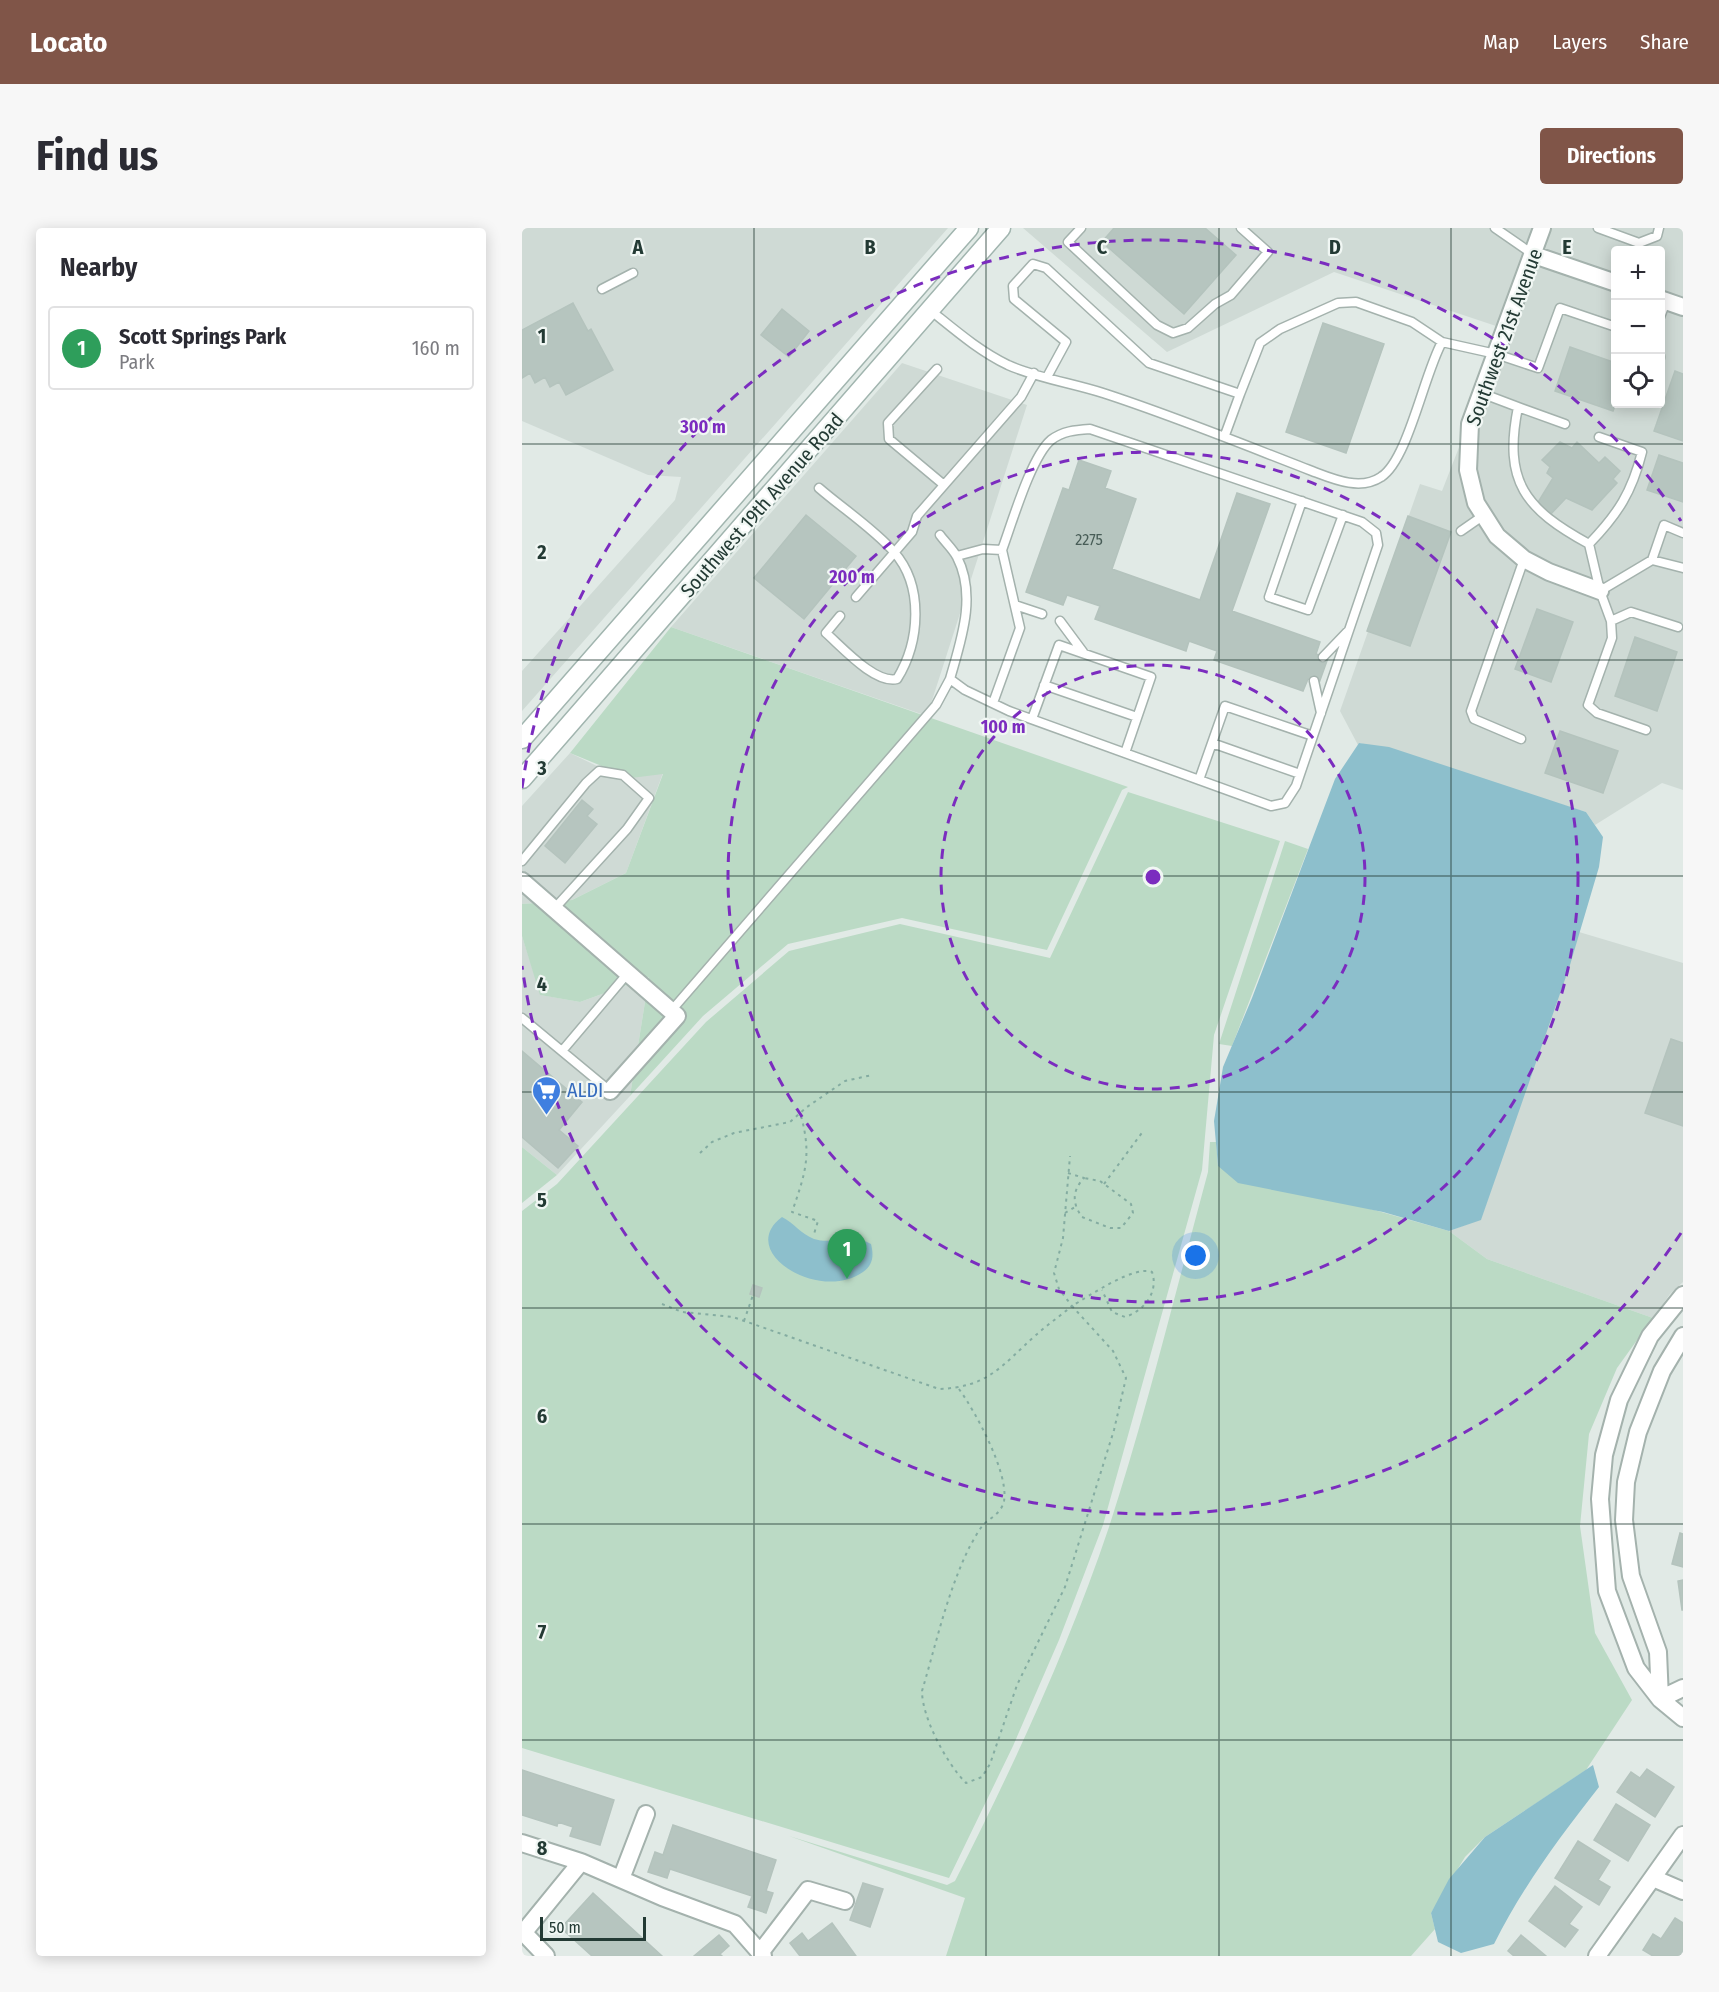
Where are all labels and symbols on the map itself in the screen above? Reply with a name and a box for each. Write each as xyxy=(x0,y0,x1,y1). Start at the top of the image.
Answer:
text: A xyxy=(632,235,645,259)
text: B xyxy=(864,235,876,259)
text: C xyxy=(1097,235,1108,259)
text: D xyxy=(1329,235,1341,259)
text: E xyxy=(1562,235,1572,259)
street label: Southwest 21st Avenue xyxy=(1461,245,1547,429)
text: 1 xyxy=(538,324,546,348)
street label: Southwest 19th Avenue Road xyxy=(675,408,849,602)
text: 300 m xyxy=(679,416,726,438)
house number: 2275 xyxy=(1075,530,1103,549)
text: 2 xyxy=(536,540,547,564)
text: 200 m xyxy=(828,566,875,588)
text: 100 m xyxy=(981,716,1025,738)
text: 3 xyxy=(536,756,547,780)
centre of rings xyxy=(1143,867,1163,887)
text: 4 xyxy=(537,972,547,996)
supermarket icon: ALDI xyxy=(530,1074,562,1116)
place label: ALDI xyxy=(567,1078,603,1102)
text: 5 xyxy=(537,1188,547,1212)
pin: 1 xyxy=(828,1230,866,1279)
your location xyxy=(1181,1241,1210,1270)
text: 6 xyxy=(537,1404,547,1428)
text: 7 xyxy=(538,1620,547,1644)
text: 8 xyxy=(537,1836,548,1860)
scale bar xyxy=(540,1914,646,1942)

